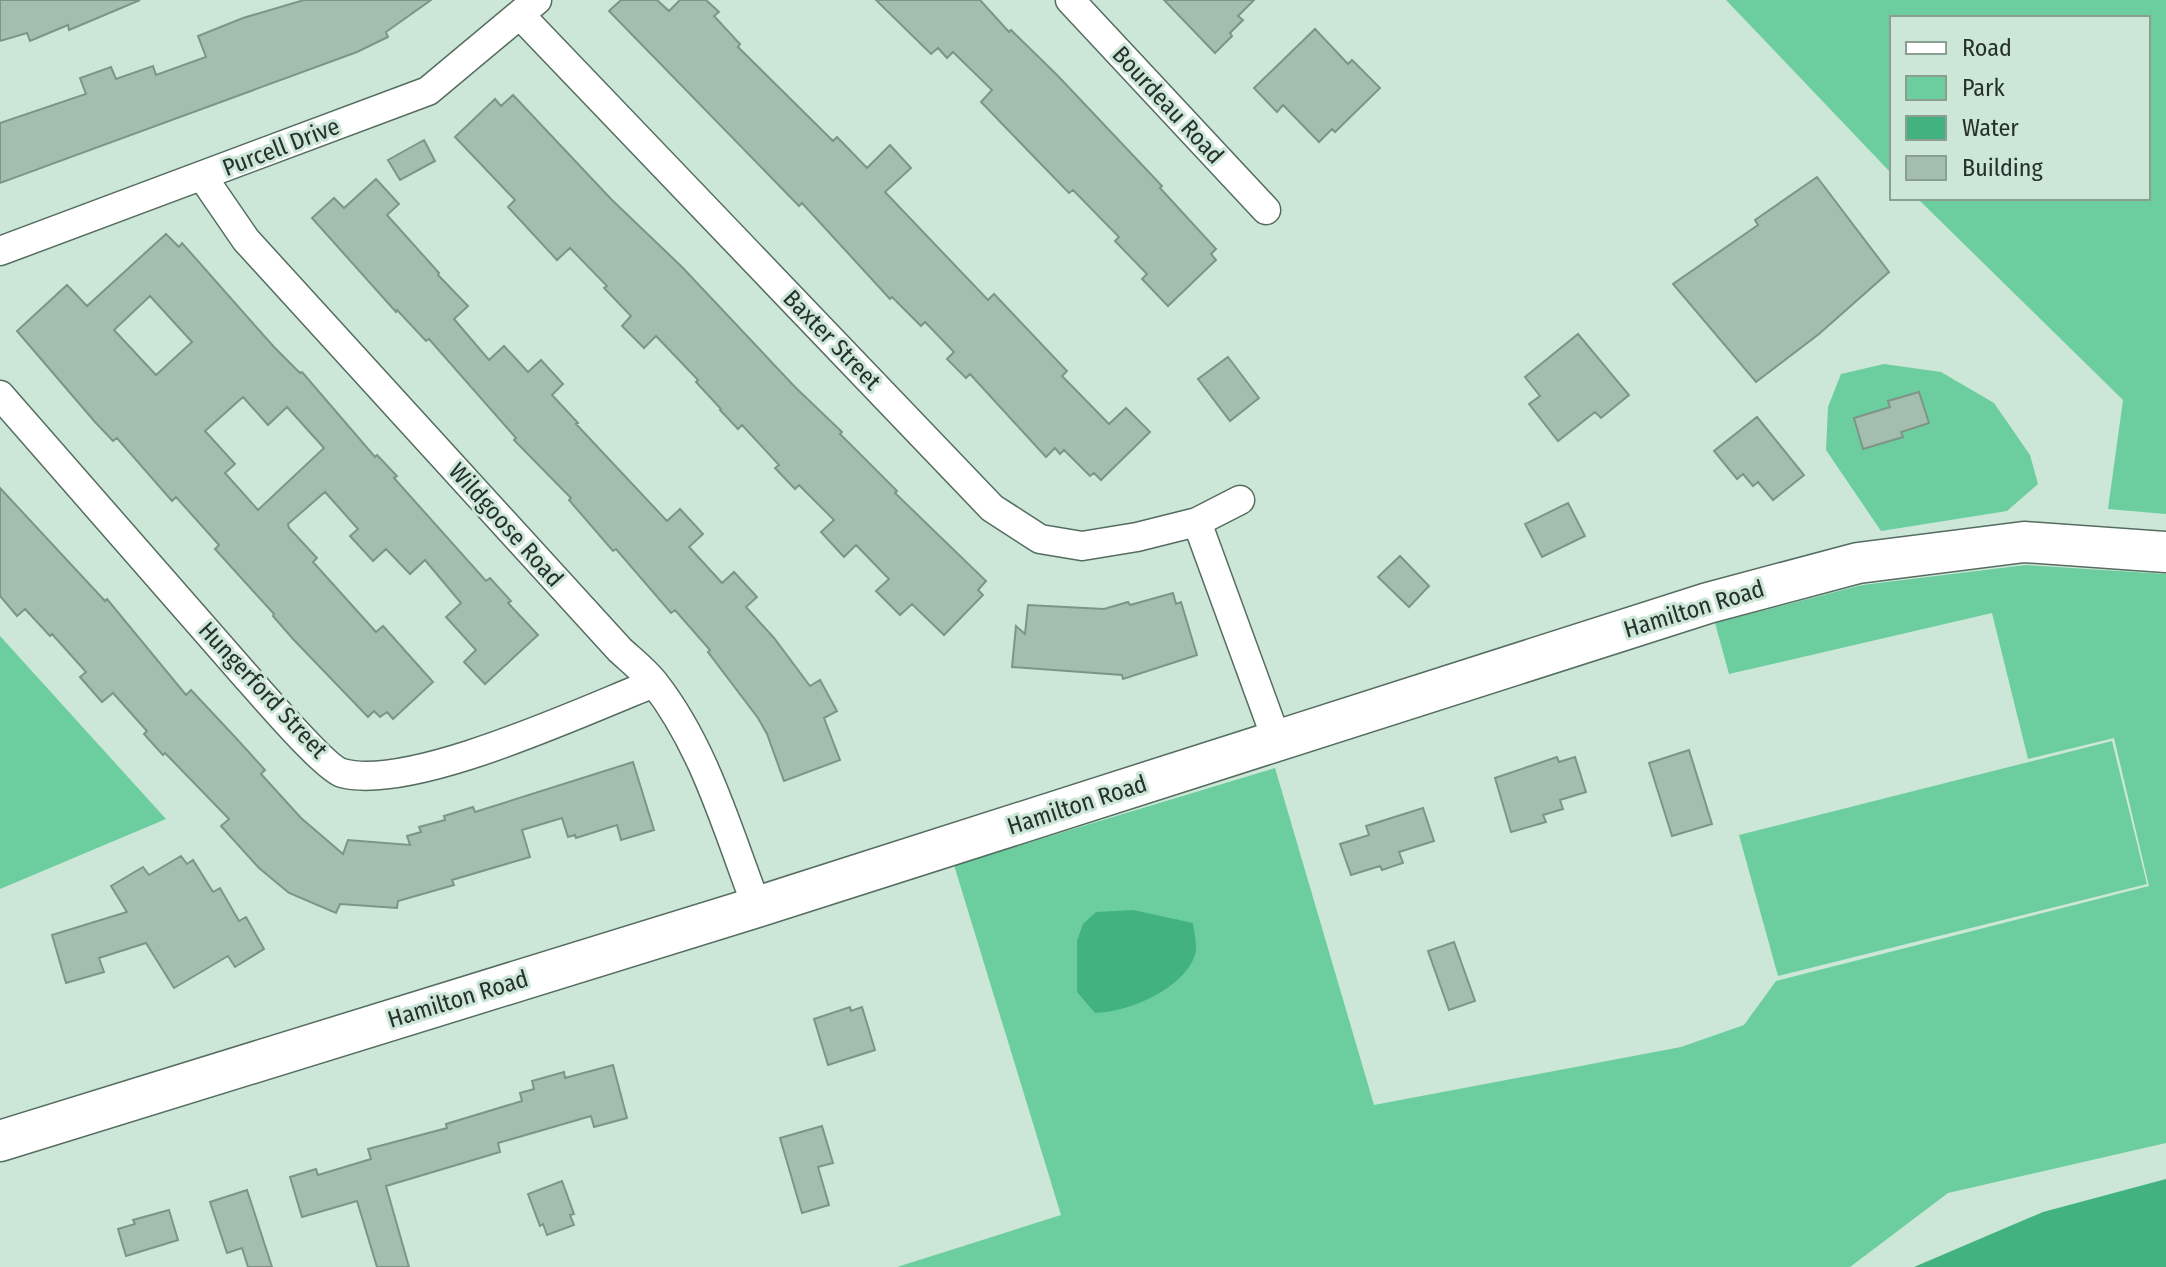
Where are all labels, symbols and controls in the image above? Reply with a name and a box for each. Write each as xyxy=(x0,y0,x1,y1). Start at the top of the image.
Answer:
legend xyxy=(1890,16,2150,200)
text: Road xyxy=(1962,34,2012,62)
street label: Bourdeau Road xyxy=(1107,41,1229,169)
text: Park xyxy=(1962,74,2005,102)
street label: Purcell Drive xyxy=(219,112,343,182)
text: Water xyxy=(1962,114,2019,142)
text: Building xyxy=(1962,154,2044,182)
street label: Baxter Street xyxy=(778,284,887,396)
street label: Wildgoose Road xyxy=(443,457,569,593)
street label: Hamilton Road xyxy=(1620,574,1768,644)
street label: Hungerford Street xyxy=(193,616,333,764)
street label: Hamilton Road xyxy=(1004,769,1150,841)
street label: Hamilton Road xyxy=(384,964,532,1034)

